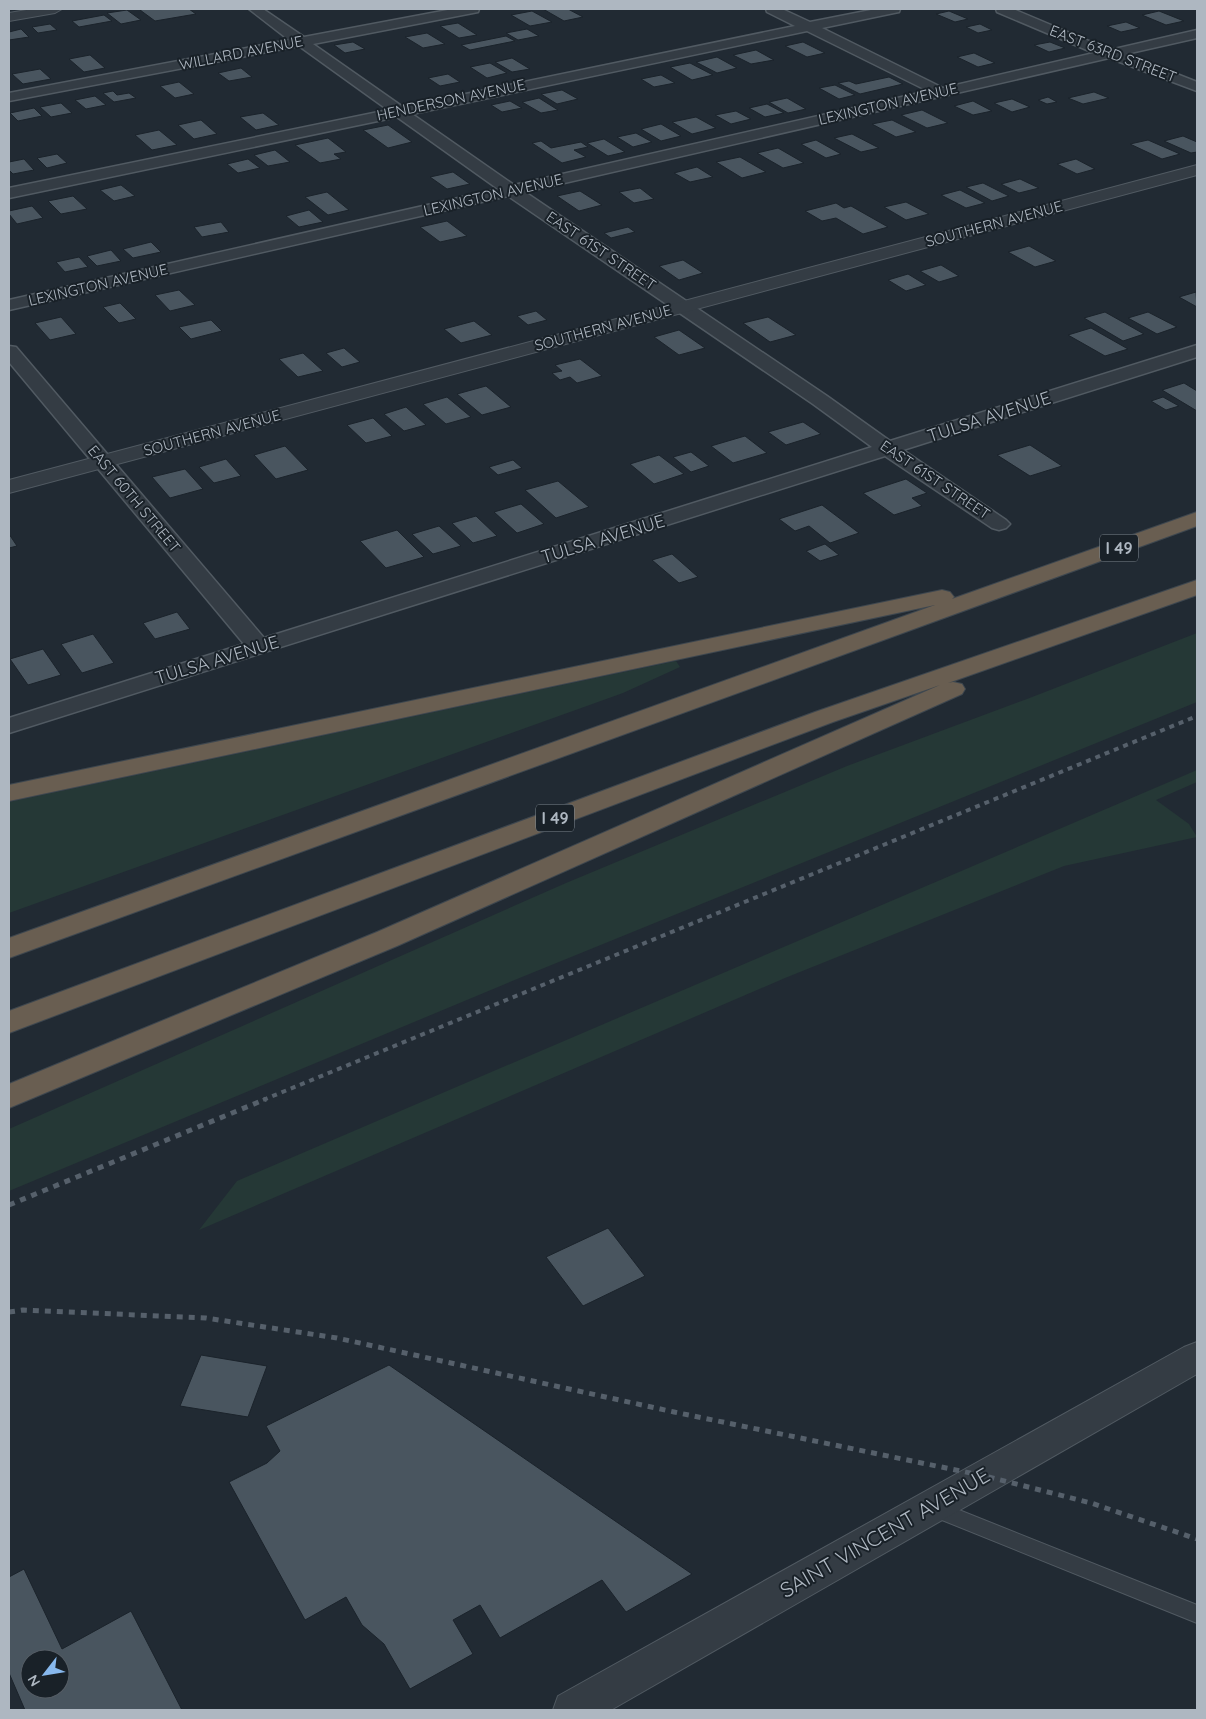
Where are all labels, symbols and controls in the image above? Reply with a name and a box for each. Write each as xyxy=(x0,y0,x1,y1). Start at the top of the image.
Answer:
street label: EAST 63RD STREET xyxy=(1047,21,1179,86)
street label: WILLARD AVENUE xyxy=(177,31,304,74)
street label: HENDERSON AVENUE xyxy=(375,74,527,125)
street label: LEXINGTON AVENUE xyxy=(816,78,959,129)
street label: LEXINGTON AVENUE xyxy=(421,169,564,220)
street label: SOUTHERN AVENUE xyxy=(923,196,1064,251)
street label: EAST 61ST STREET xyxy=(543,207,660,294)
street label: LEXINGTON AVENUE xyxy=(26,259,169,310)
street label: SOUTHERN AVENUE xyxy=(532,300,673,355)
street label: TULSA AVENUE xyxy=(924,386,1053,447)
street label: SOUTHERN AVENUE xyxy=(141,405,282,460)
street label: EAST 61ST STREET xyxy=(877,436,994,523)
street label: EAST 60TH STREET xyxy=(84,441,185,556)
street label: TULSA AVENUE xyxy=(538,509,668,568)
road number: I 49 xyxy=(1100,534,1138,562)
street label: TULSA AVENUE xyxy=(152,630,282,689)
road number: I 49 xyxy=(536,804,574,831)
street label: SAINT VINCENT AVENUE xyxy=(775,1461,994,1603)
north arrow xyxy=(20,1649,70,1699)
text: N xyxy=(23,1672,44,1690)

